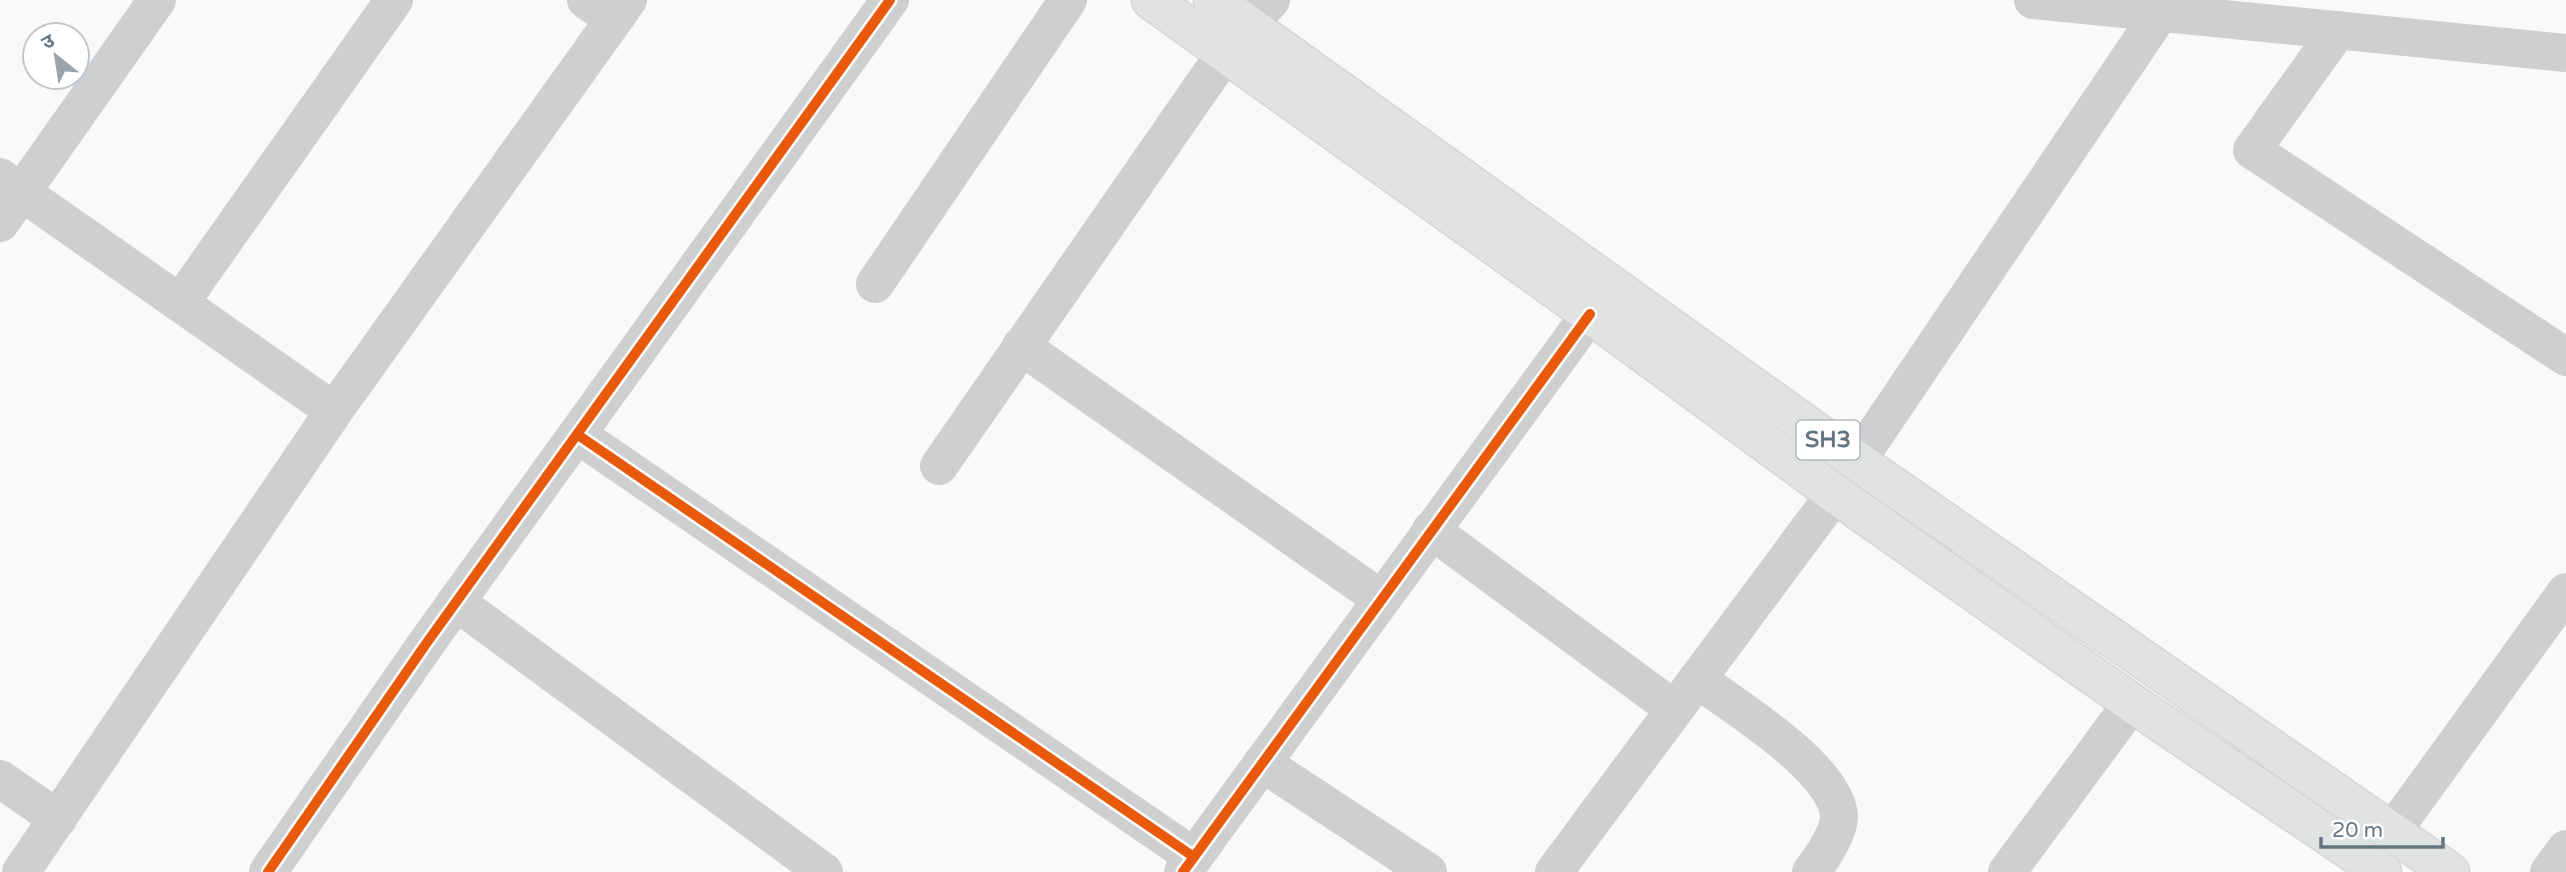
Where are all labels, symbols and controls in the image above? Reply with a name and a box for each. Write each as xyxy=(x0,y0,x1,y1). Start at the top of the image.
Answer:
north arrow xyxy=(21,21,91,91)
text: उ xyxy=(38,29,59,54)
road number: SH3 xyxy=(1797,420,1860,460)
scale bar xyxy=(2321,806,2444,850)
text: 20 m xyxy=(2332,818,2383,843)

